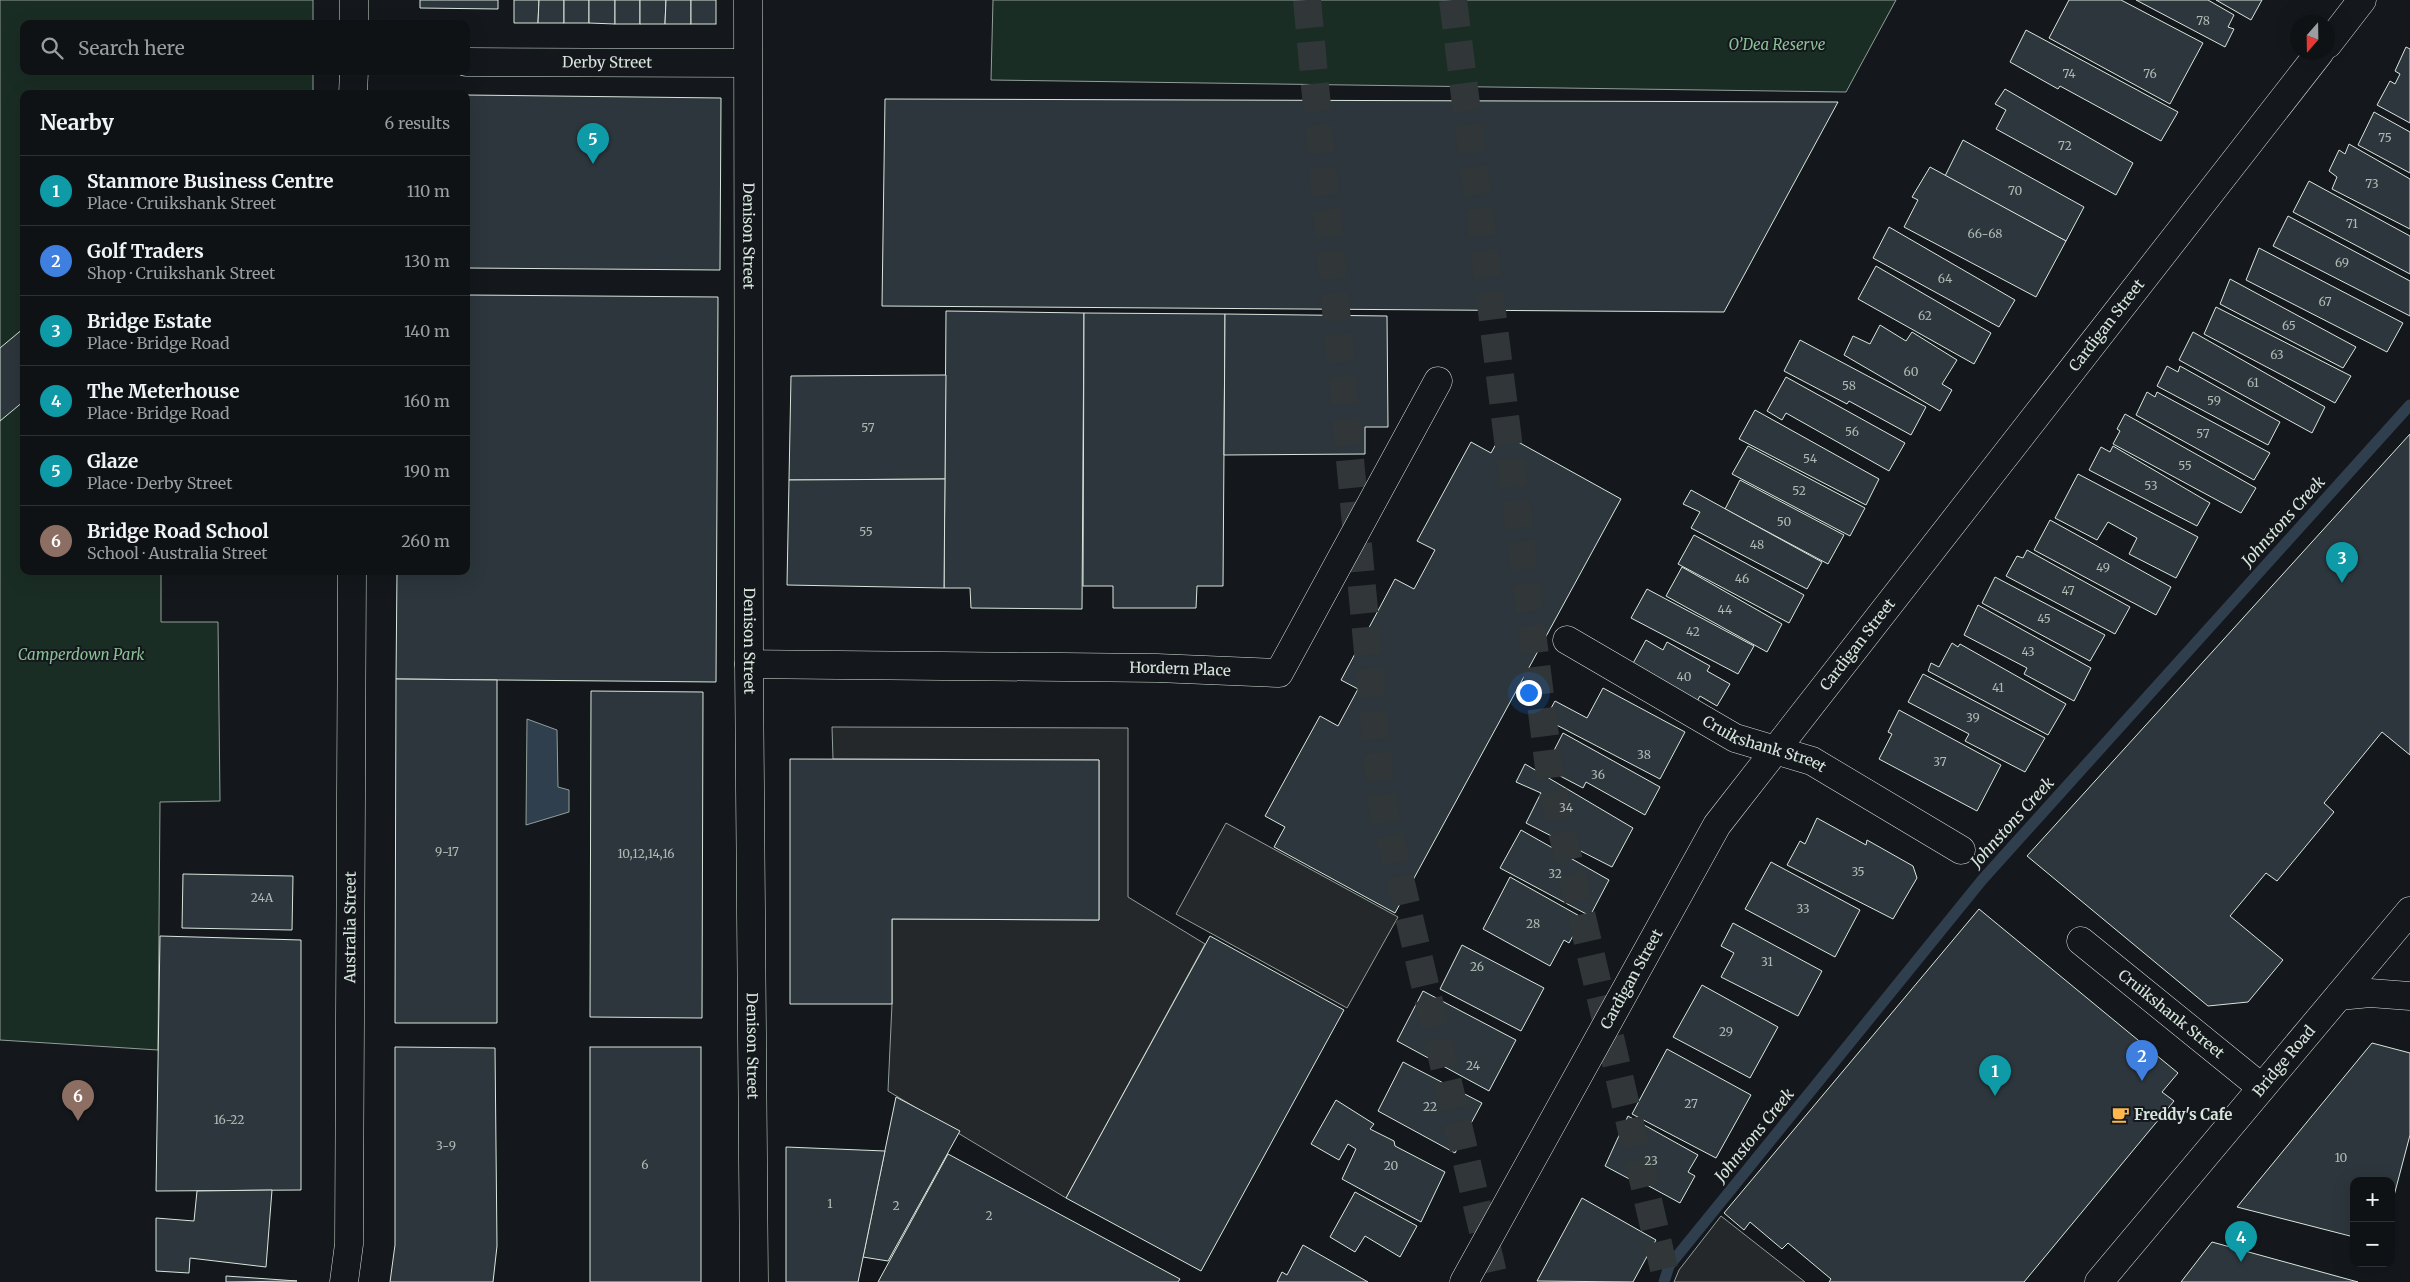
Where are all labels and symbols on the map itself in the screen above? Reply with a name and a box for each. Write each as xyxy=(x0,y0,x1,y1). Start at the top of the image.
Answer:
house number: 78 xyxy=(2196,13,2210,28)
north arrow xyxy=(2290,15,2335,60)
park label: O’Dea Reserve xyxy=(1729,35,1826,54)
street label: Derby Street xyxy=(562,52,652,72)
house number: 74 xyxy=(2062,66,2076,81)
house number: 76 xyxy=(2143,66,2157,81)
pin: 5 xyxy=(577,123,609,164)
house number: 75 xyxy=(2378,130,2392,145)
house number: 72 xyxy=(2058,138,2072,153)
house number: 73 xyxy=(2365,176,2379,191)
street label: Denison Street xyxy=(739,183,758,290)
house number: 70 xyxy=(2008,183,2022,198)
house number: 71 xyxy=(2346,216,2359,231)
house number: 66-68 xyxy=(1967,226,2003,241)
house number: 69 xyxy=(2335,255,2349,270)
house number: 64 xyxy=(1938,271,1953,286)
street label: Cardigan Street xyxy=(2065,275,2148,375)
house number: 67 xyxy=(2318,294,2332,309)
house number: 62 xyxy=(1918,308,1932,323)
house number: 65 xyxy=(2282,318,2296,333)
house number: 63 xyxy=(2270,347,2284,362)
house number: 60 xyxy=(1904,364,1919,379)
house number: 61 xyxy=(2247,375,2259,390)
house number: 58 xyxy=(1842,378,1856,393)
house number: 59 xyxy=(2207,393,2221,408)
house number: 57 xyxy=(861,420,875,435)
house number: 56 xyxy=(1845,424,1859,439)
house number: 57 xyxy=(2196,426,2210,441)
house number: 54 xyxy=(1803,451,1818,466)
house number: 55 xyxy=(2178,458,2192,473)
water label: Johnstons Creek xyxy=(2236,472,2329,572)
house number: 53 xyxy=(2144,478,2158,493)
house number: 52 xyxy=(1792,483,1806,498)
house number: 50 xyxy=(1777,514,1792,529)
house number: 55 xyxy=(859,524,873,539)
house number: 48 xyxy=(1750,537,1764,552)
pin: 3 xyxy=(2326,542,2358,583)
house number: 49 xyxy=(2096,560,2110,575)
house number: 46 xyxy=(1735,571,1749,586)
house number: 47 xyxy=(2061,583,2075,598)
street label: Denison Street xyxy=(740,588,759,695)
street label: Cardigan Street xyxy=(1815,594,1899,694)
house number: 44 xyxy=(1718,602,1733,617)
house number: 45 xyxy=(2037,611,2051,626)
house number: 42 xyxy=(1686,624,1700,639)
house number: 43 xyxy=(2021,644,2035,659)
park label: Camperdown Park xyxy=(18,645,145,664)
street label: Hordern Place xyxy=(1129,658,1231,680)
house number: 40 xyxy=(1677,669,1692,684)
your location xyxy=(1516,680,1542,706)
house number: 41 xyxy=(1992,680,2005,695)
house number: 39 xyxy=(1966,710,1980,725)
street label: Cruikshank Street xyxy=(1699,711,1830,776)
house number: 38 xyxy=(1637,747,1651,762)
house number: 37 xyxy=(1933,754,1947,769)
house number: 36 xyxy=(1591,767,1605,782)
water label: Johnstons Creek xyxy=(1965,773,2058,873)
house number: 34 xyxy=(1559,800,1574,815)
house number: 9-17 xyxy=(435,844,459,859)
house number: 10,12,14,16 xyxy=(617,846,675,861)
house number: 35 xyxy=(1851,864,1865,879)
house number: 32 xyxy=(1548,866,1562,881)
street label: Australia Street xyxy=(340,871,360,984)
house number: 24A xyxy=(251,890,274,905)
house number: 33 xyxy=(1796,901,1810,916)
house number: 28 xyxy=(1526,916,1540,931)
street label: Cardigan Street xyxy=(1596,926,1667,1032)
house number: 31 xyxy=(1761,954,1773,969)
house number: 26 xyxy=(1470,959,1484,974)
street label: Cruikshank Street xyxy=(2114,965,2228,1062)
street label: Denison Street xyxy=(743,992,763,1100)
street label: Bridge Road xyxy=(2248,1021,2319,1101)
house number: 29 xyxy=(1719,1024,1733,1039)
pin: 2 xyxy=(2126,1040,2158,1081)
pin: 1 xyxy=(1979,1055,2011,1096)
house number: 24 xyxy=(1466,1058,1481,1073)
pin: 6 xyxy=(62,1080,94,1121)
water label: Johnstons Creek xyxy=(1709,1084,1798,1187)
house number: 27 xyxy=(1684,1096,1698,1111)
house number: 22 xyxy=(1423,1099,1437,1114)
cafe icon: Freddy's Cafe xyxy=(2110,1105,2130,1125)
place label: Freddy's Cafe xyxy=(2134,1105,2232,1124)
house number: 16-22 xyxy=(214,1112,244,1127)
house number: 3-9 xyxy=(436,1138,456,1153)
house number: 10 xyxy=(2335,1150,2348,1165)
house number: 23 xyxy=(1644,1153,1658,1168)
house number: 6 xyxy=(641,1157,649,1172)
house number: 20 xyxy=(1384,1158,1399,1173)
house number: 1 xyxy=(827,1196,833,1211)
house number: 2 xyxy=(892,1198,900,1213)
house number: 2 xyxy=(985,1208,993,1223)
pin: 4 xyxy=(2225,1221,2257,1262)

